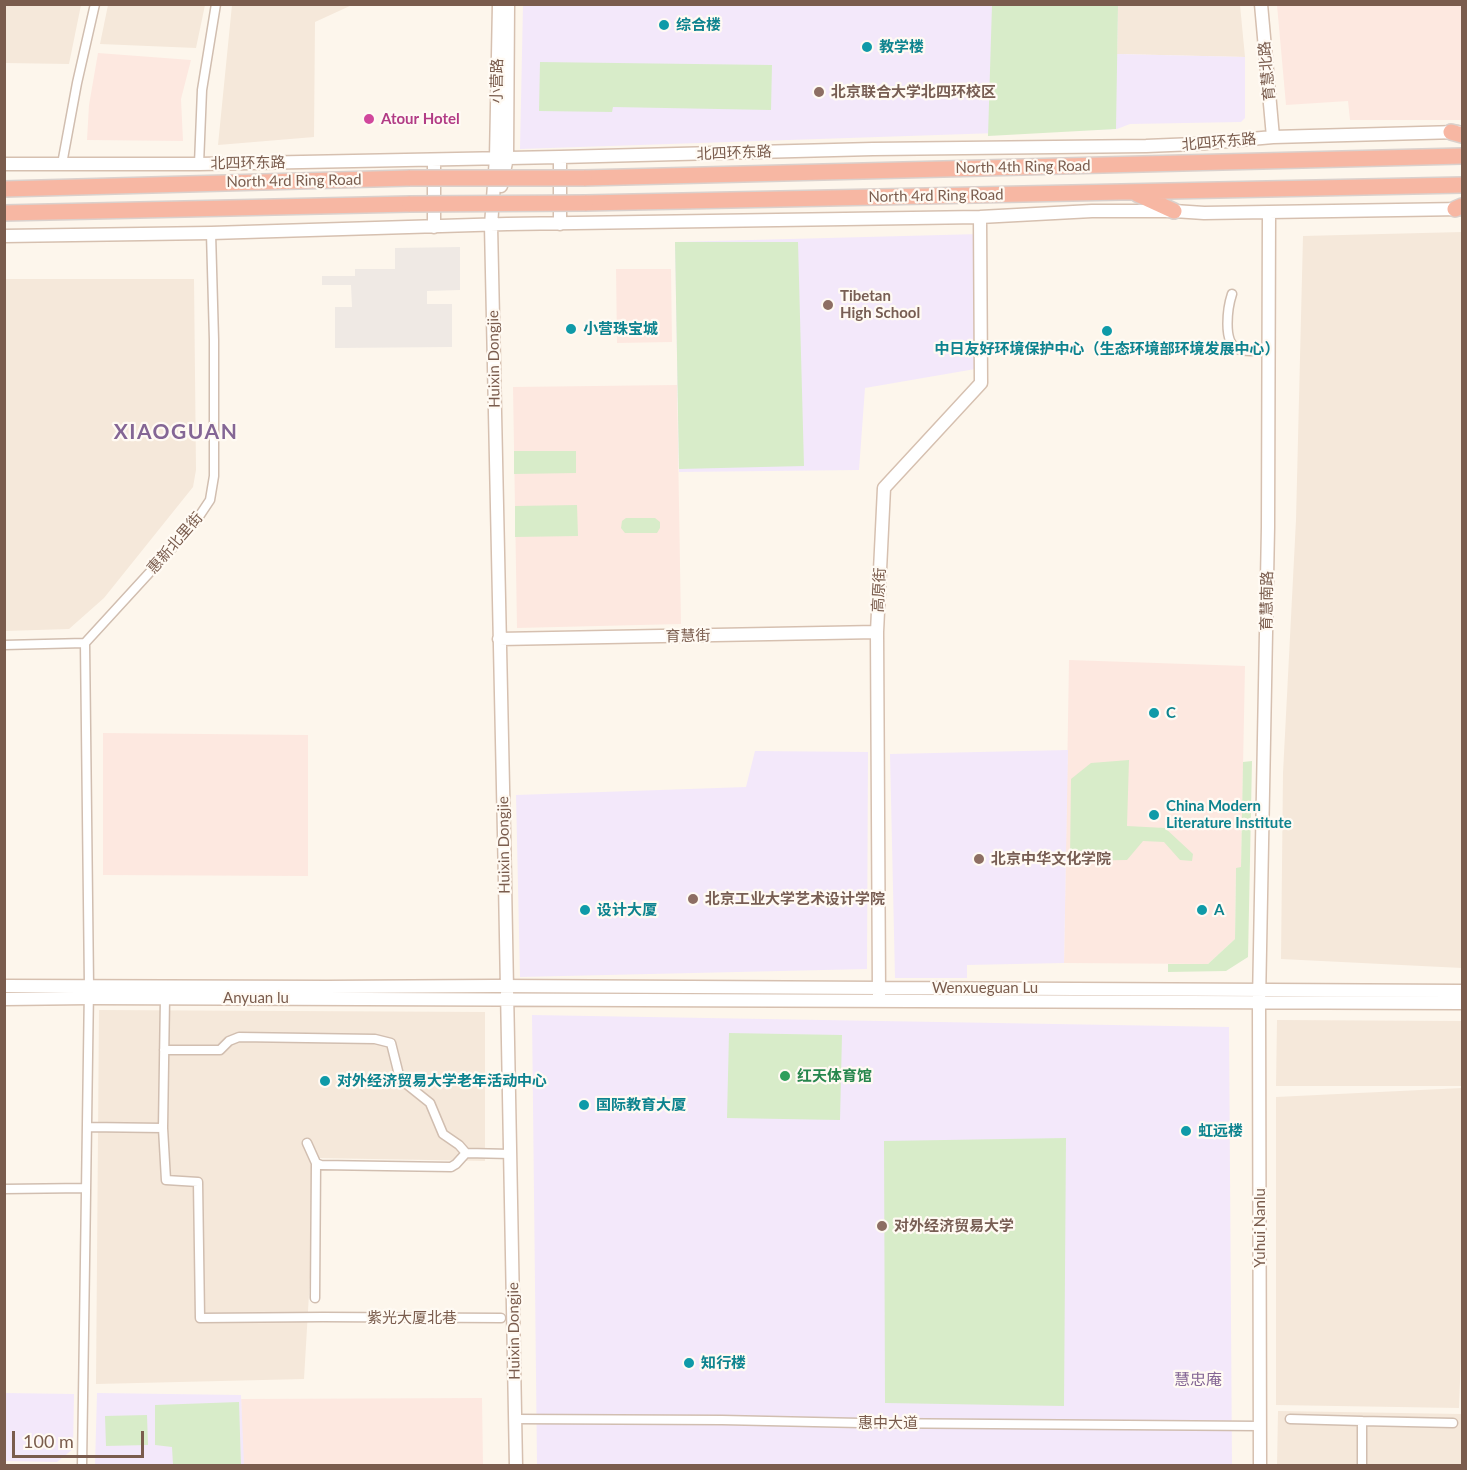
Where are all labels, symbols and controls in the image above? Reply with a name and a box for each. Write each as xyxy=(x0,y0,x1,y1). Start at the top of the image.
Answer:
place label: 综合楼 xyxy=(676,16,721,34)
marker: 综合楼 xyxy=(657,18,671,32)
place label: 教学楼 xyxy=(879,38,924,56)
marker: 教学楼 xyxy=(860,40,874,54)
street label: 育慧北路 xyxy=(1255,40,1279,102)
street label: 小营路 xyxy=(488,58,506,104)
place label: 北京联合大学北四环校区 xyxy=(831,83,996,101)
marker: 北京联合大学北四环校区 xyxy=(812,85,826,99)
place label: Atour Hotel xyxy=(381,110,460,128)
marker: Atour Hotel xyxy=(362,112,376,126)
street label: 北四环东路 xyxy=(1181,130,1257,154)
street label: 北四环东路 xyxy=(696,143,772,163)
street label: 北四环东路 xyxy=(210,153,286,173)
street label: North 4th Ring Road xyxy=(955,157,1091,177)
street label: North 4rd Ring Road xyxy=(226,171,362,191)
street label: North 4rd Ring Road xyxy=(868,186,1004,206)
place label: Tibetan High School xyxy=(840,287,920,322)
marker: Tibetan High School xyxy=(821,298,835,312)
street label: Huixin Dongjie xyxy=(484,310,504,408)
place label: 小营珠宝城 xyxy=(583,320,658,338)
marker: 小营珠宝城 xyxy=(564,322,578,336)
marker: 中日友好环境保护中心（生态环境部环境发展中心） xyxy=(1100,324,1114,338)
place label: 中日友好环境保护中心（生态环境部环境发展中心） xyxy=(935,340,1279,358)
district label: XIAOGUAN xyxy=(114,419,238,445)
street label: 惠新北里街 xyxy=(144,509,206,577)
street label: 高原街 xyxy=(869,567,889,613)
street label: 育慧南路 xyxy=(1257,571,1277,631)
street label: 育慧街 xyxy=(665,627,711,645)
place label: C xyxy=(1166,704,1176,722)
marker: C xyxy=(1147,706,1161,720)
street label: Huixin Dongjie xyxy=(494,796,514,894)
place label: China Modern Literature Institute xyxy=(1166,797,1292,832)
marker: China Modern Literature Institute xyxy=(1147,808,1161,822)
place label: 北京中华文化学院 xyxy=(991,850,1111,868)
marker: 北京中华文化学院 xyxy=(972,852,986,866)
place label: 北京工业大学艺术设计学院 xyxy=(705,890,885,908)
marker: 北京工业大学艺术设计学院 xyxy=(686,892,700,906)
place label: 设计大厦 xyxy=(597,901,657,919)
place label: A xyxy=(1214,901,1224,919)
marker: 设计大厦 xyxy=(578,903,592,917)
marker: A xyxy=(1195,903,1209,917)
street label: Wenxueguan Lu xyxy=(932,979,1038,997)
street label: Anyuan lu xyxy=(223,989,289,1007)
place label: 红天体育馆 xyxy=(797,1067,872,1085)
marker: 红天体育馆 xyxy=(778,1069,792,1083)
place label: 对外经济贸易大学老年活动中心 xyxy=(337,1072,547,1090)
marker: 对外经济贸易大学老年活动中心 xyxy=(318,1074,332,1088)
place label: 国际教育大厦 xyxy=(596,1096,686,1114)
marker: 国际教育大厦 xyxy=(577,1098,591,1112)
place label: 虹远楼 xyxy=(1198,1122,1243,1140)
marker: 虹远楼 xyxy=(1179,1124,1193,1138)
street label: Yuhui Nanlu xyxy=(1251,1188,1269,1268)
place label: 对外经济贸易大学 xyxy=(894,1217,1014,1235)
marker: 对外经济贸易大学 xyxy=(875,1219,889,1233)
street label: Huixin Dongjie xyxy=(504,1282,524,1380)
street label: 紫光大厦北巷 xyxy=(367,1309,457,1327)
place label: 知行楼 xyxy=(701,1354,746,1372)
marker: 知行楼 xyxy=(682,1356,696,1370)
district label: 慧忠庵 xyxy=(1174,1370,1222,1390)
street label: 惠中大道 xyxy=(858,1414,918,1432)
scale bar xyxy=(15,1419,147,1457)
text: 100 m xyxy=(23,1430,74,1452)

